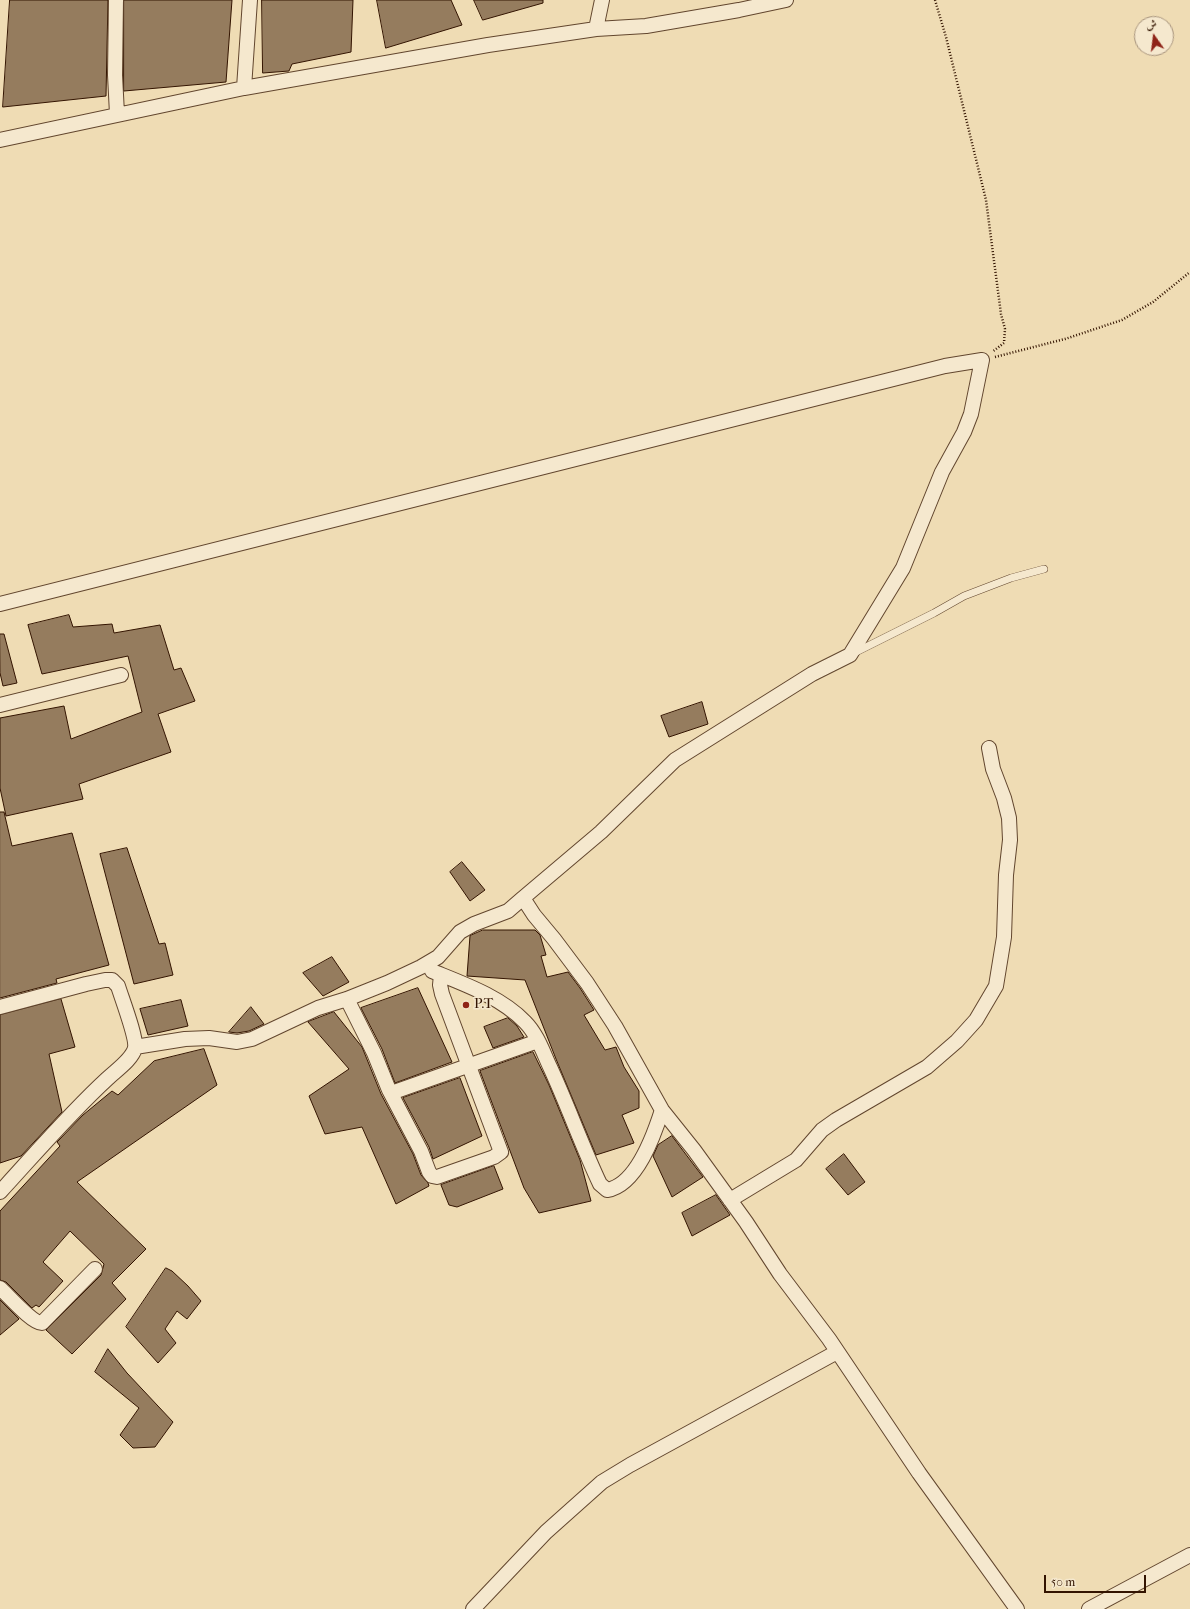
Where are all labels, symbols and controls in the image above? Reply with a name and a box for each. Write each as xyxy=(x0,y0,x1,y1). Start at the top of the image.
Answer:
north arrow xyxy=(1134,16,1174,56)
text: ش xyxy=(1144,17,1158,32)
place label: P.T xyxy=(474,997,493,1013)
marker: P.T xyxy=(461,1000,471,1010)
scale bar xyxy=(1046,1567,1148,1593)
text: 50 m xyxy=(1051,1575,1075,1589)

